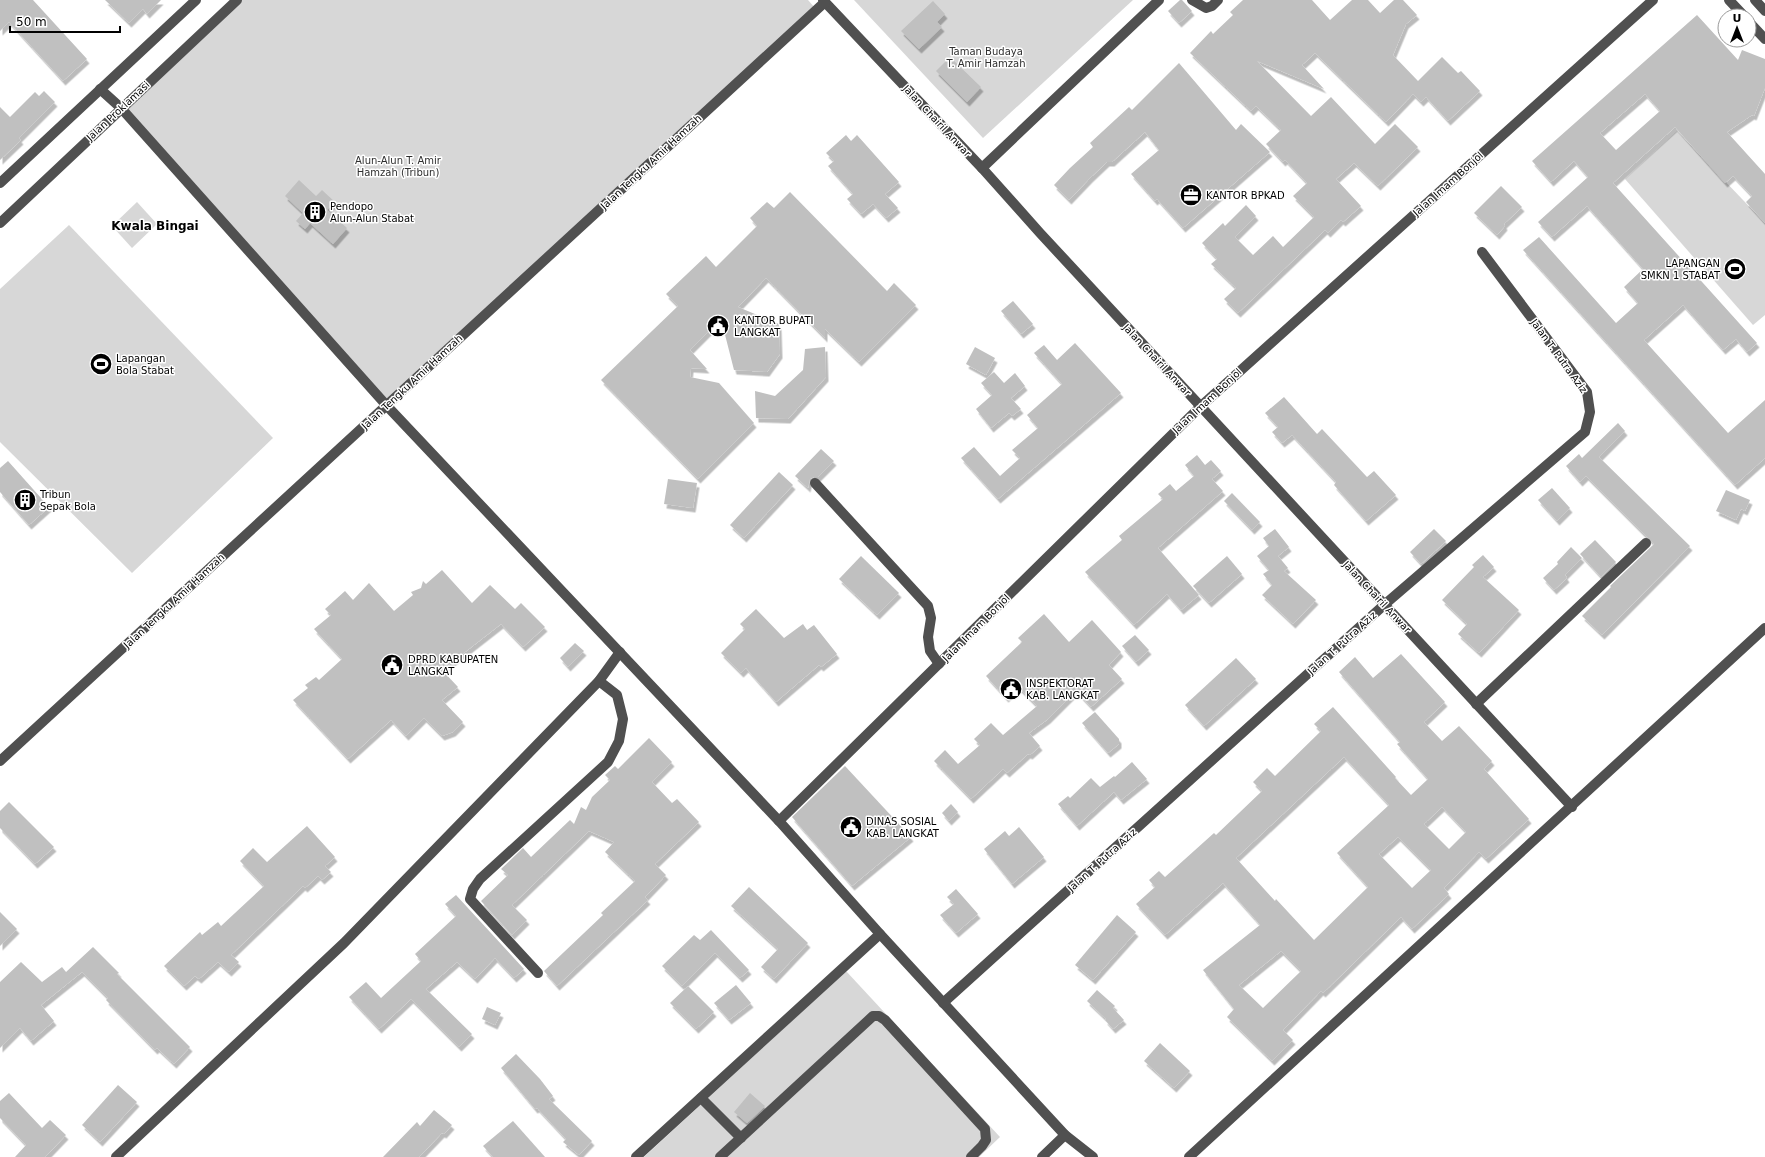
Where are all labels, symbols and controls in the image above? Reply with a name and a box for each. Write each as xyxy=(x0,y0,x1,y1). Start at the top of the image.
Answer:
scale bar xyxy=(10,8,120,34)
north arrow xyxy=(1717,8,1757,48)
text: U xyxy=(1733,12,1741,25)
text: 50 m xyxy=(16,15,47,29)
park label: Taman Budaya T. Amir Hamzah xyxy=(945,46,1026,69)
street label: Jalan Proklamasi xyxy=(84,79,152,144)
street label: Jalan Chairil Anwar xyxy=(900,82,974,160)
street label: Jalan Tengku Amir Hamzah xyxy=(598,112,704,212)
street label: Jalan Imam Bonjol xyxy=(1410,150,1485,219)
park label: Alun-Alun T. Amir Hamzah (Tribun) xyxy=(355,155,442,178)
office icon: KANTOR BPKAD xyxy=(1178,182,1204,208)
place label: KANTOR BPKAD xyxy=(1206,190,1285,201)
building icon: Pendopo Alun-Alun Stabat xyxy=(302,199,328,225)
place label: Pendopo Alun-Alun Stabat xyxy=(330,201,414,224)
district label: Kwala Bingai xyxy=(111,219,199,233)
sports icon: LAPANGAN SMKN 1 STABAT xyxy=(1722,256,1748,282)
place label: LAPANGAN SMKN 1 STABAT xyxy=(1641,258,1721,281)
public building icon: KANTOR BUPATI LANGKAT xyxy=(705,313,731,339)
place label: KANTOR BUPATI LANGKAT xyxy=(734,315,814,338)
street label: Jalan T. Putra Aziz xyxy=(1528,316,1589,395)
street label: Jalan Chairil Anwar xyxy=(1120,321,1194,399)
street label: Jalan Tengku Amir Hamzah xyxy=(359,332,465,432)
sports icon: Lapangan Bola Stabat xyxy=(88,351,114,377)
place label: Lapangan Bola Stabat xyxy=(116,353,174,376)
street label: Jalan Imam Bonjol xyxy=(1170,366,1244,436)
building icon: Tribun Sepak Bola xyxy=(12,487,38,513)
place label: Tribun Sepak Bola xyxy=(39,489,96,512)
street label: Jalan Tengku Amir Hamzah xyxy=(121,551,227,651)
street label: Jalan Chairil Anwar xyxy=(1340,558,1414,636)
street label: Jalan Imam Bonjol xyxy=(940,592,1012,664)
street label: Jalan T. Putra Aziz xyxy=(1305,609,1379,677)
public building icon: DPRD KABUPATEN LANGKAT xyxy=(379,652,405,678)
place label: DPRD KABUPATEN LANGKAT xyxy=(408,654,498,677)
public building icon: INSPEKTORAT KAB. LANGKAT xyxy=(998,676,1024,702)
place label: INSPEKTORAT KAB. LANGKAT xyxy=(1026,678,1100,701)
public building icon: DINAS SOSIAL KAB. LANGKAT xyxy=(838,814,864,840)
place label: DINAS SOSIAL KAB. LANGKAT xyxy=(866,816,940,839)
street label: Jalan T. Putra Aziz xyxy=(1065,826,1139,894)

